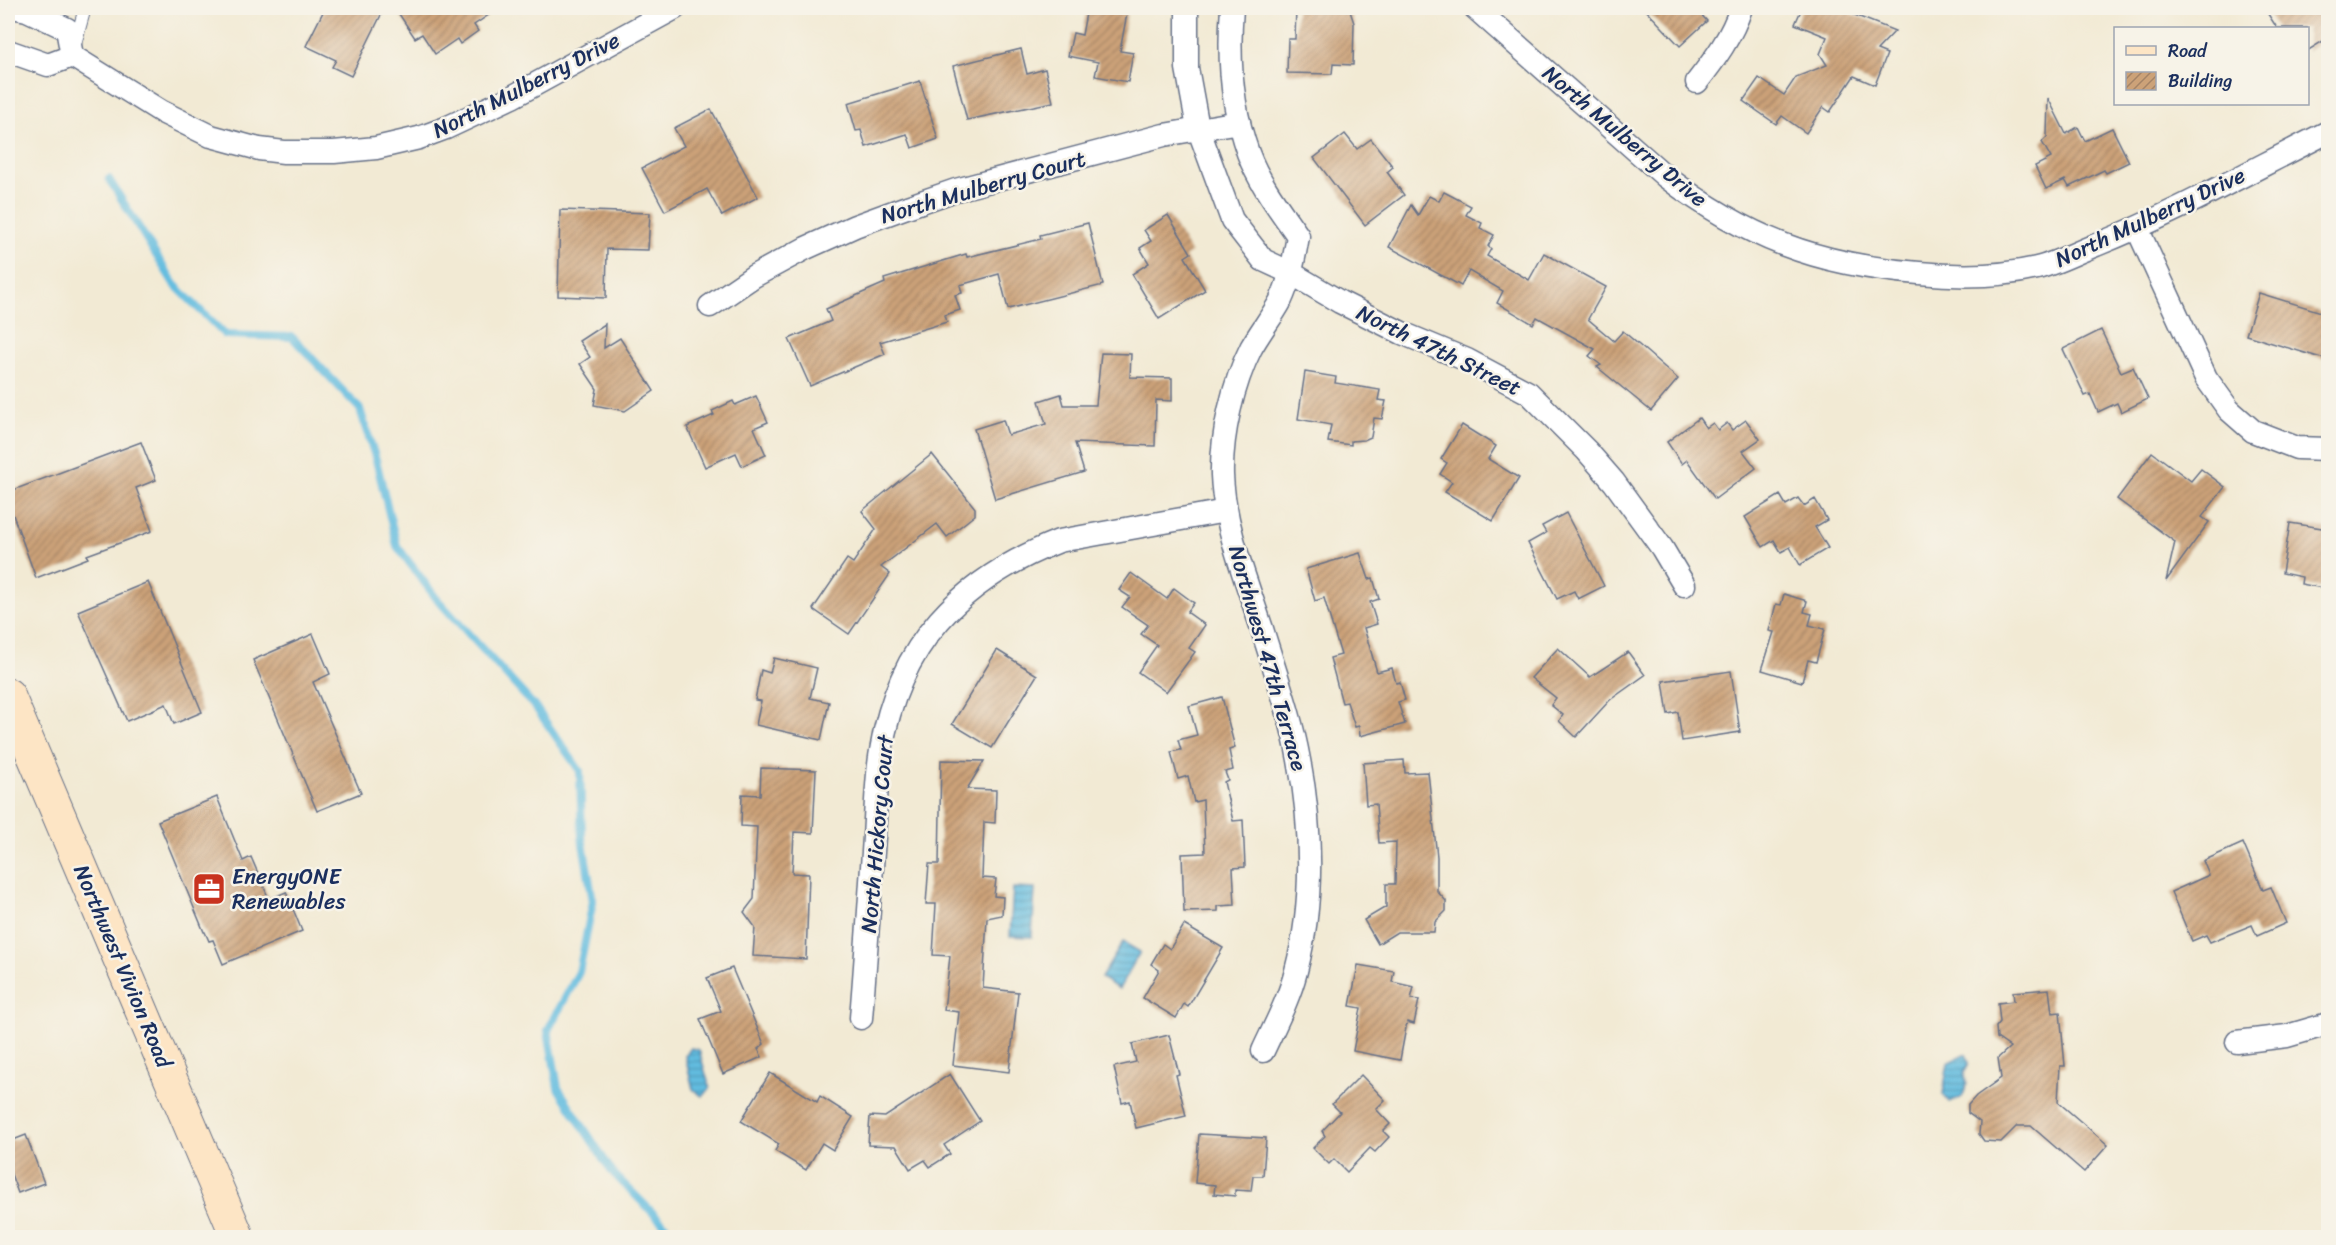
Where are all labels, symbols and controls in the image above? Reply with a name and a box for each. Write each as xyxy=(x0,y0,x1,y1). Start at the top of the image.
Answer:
street label: North Mulberry Drive xyxy=(425,21,627,149)
legend xyxy=(2114,27,2309,105)
text: Road xyxy=(2168,35,2208,67)
street label: North Mulberry Drive xyxy=(1533,55,1717,217)
text: Building xyxy=(2168,65,2232,97)
street label: North Mulberry Court xyxy=(876,139,1091,235)
street label: North Mulberry Drive xyxy=(2048,156,2252,278)
street label: North 47th Street xyxy=(1350,293,1529,407)
street label: Northwest 47th Terrace xyxy=(1217,541,1319,776)
street label: North Hickory Court xyxy=(849,732,905,934)
place label: EnergyONE Renewables xyxy=(232,857,346,921)
street label: Northwest Vivion Road xyxy=(63,858,184,1075)
office icon: EnergyONE Renewables xyxy=(191,871,227,907)

